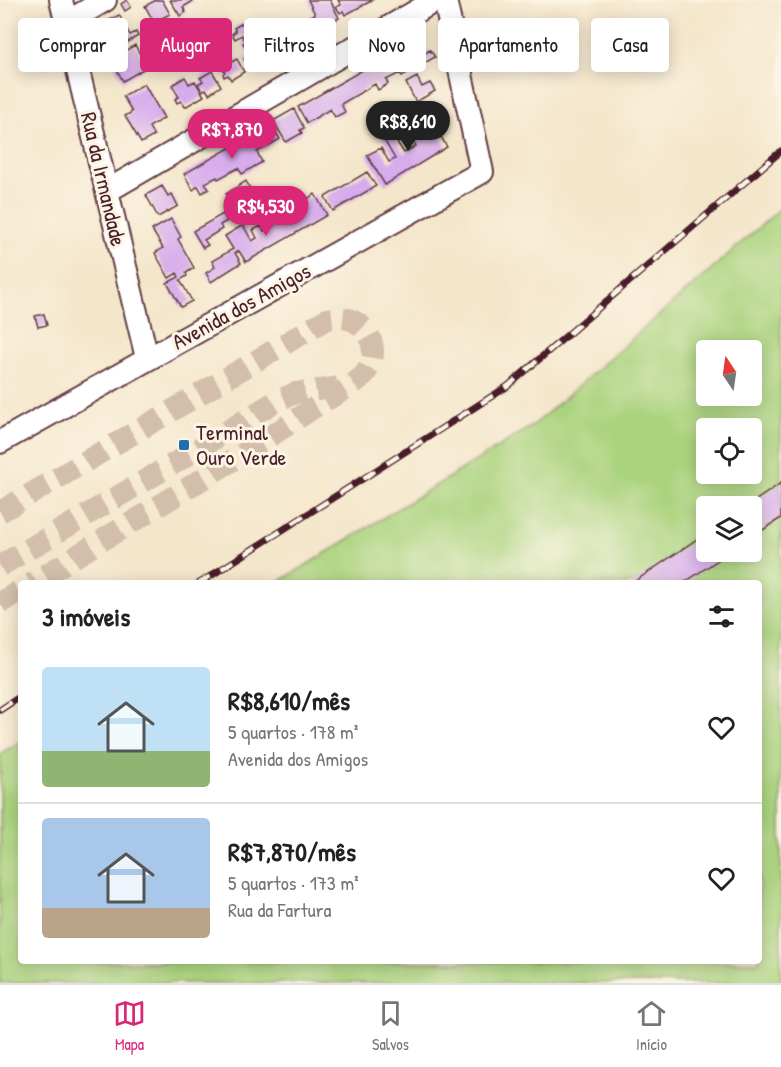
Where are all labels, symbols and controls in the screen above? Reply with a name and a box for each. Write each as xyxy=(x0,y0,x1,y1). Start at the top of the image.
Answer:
chip: Comprar xyxy=(18,18,128,72)
chip: Alugar xyxy=(140,18,232,72)
chip: Filtros xyxy=(244,18,336,72)
chip: Novo xyxy=(348,18,426,72)
chip: Apartamento xyxy=(438,18,579,72)
chip: Casa xyxy=(591,18,669,72)
pin: R$8,610 xyxy=(353,101,463,152)
text: R$8,610 xyxy=(380,107,436,134)
street label: Rua da Irmandade xyxy=(74,109,134,249)
pin: R$7,870 xyxy=(177,109,287,160)
text: R$7,870 xyxy=(202,115,262,142)
pin: R$4,530 xyxy=(211,186,321,237)
text: R$4,530 xyxy=(237,192,295,219)
street label: Avenida dos Amigos xyxy=(166,256,316,356)
north arrow xyxy=(696,340,762,406)
map controls xyxy=(696,340,762,562)
place label: Terminal Ouro Verde xyxy=(196,417,287,472)
button: locate xyxy=(696,418,762,484)
marker: Terminal Ouro Verde xyxy=(177,438,191,452)
button: layers xyxy=(696,496,762,562)
text: 3 imóveis xyxy=(42,599,130,634)
icon: filters xyxy=(705,600,738,633)
text: R$8,610/mês xyxy=(228,683,350,718)
icon: home xyxy=(90,691,162,763)
icon: heart xyxy=(705,711,738,744)
text: 5 quartos · 178 m² xyxy=(228,718,358,745)
text: Avenida dos Amigos xyxy=(228,745,368,772)
text: R$7,870/mês xyxy=(228,834,356,869)
icon: home xyxy=(90,842,162,914)
icon: heart xyxy=(705,862,738,895)
text: 5 quartos · 173 m² xyxy=(228,869,359,896)
text: Rua da Fartura xyxy=(228,896,331,923)
tab: Mapa xyxy=(113,997,146,1055)
tab: Salvos xyxy=(372,997,409,1055)
tab: Início xyxy=(635,997,668,1055)

